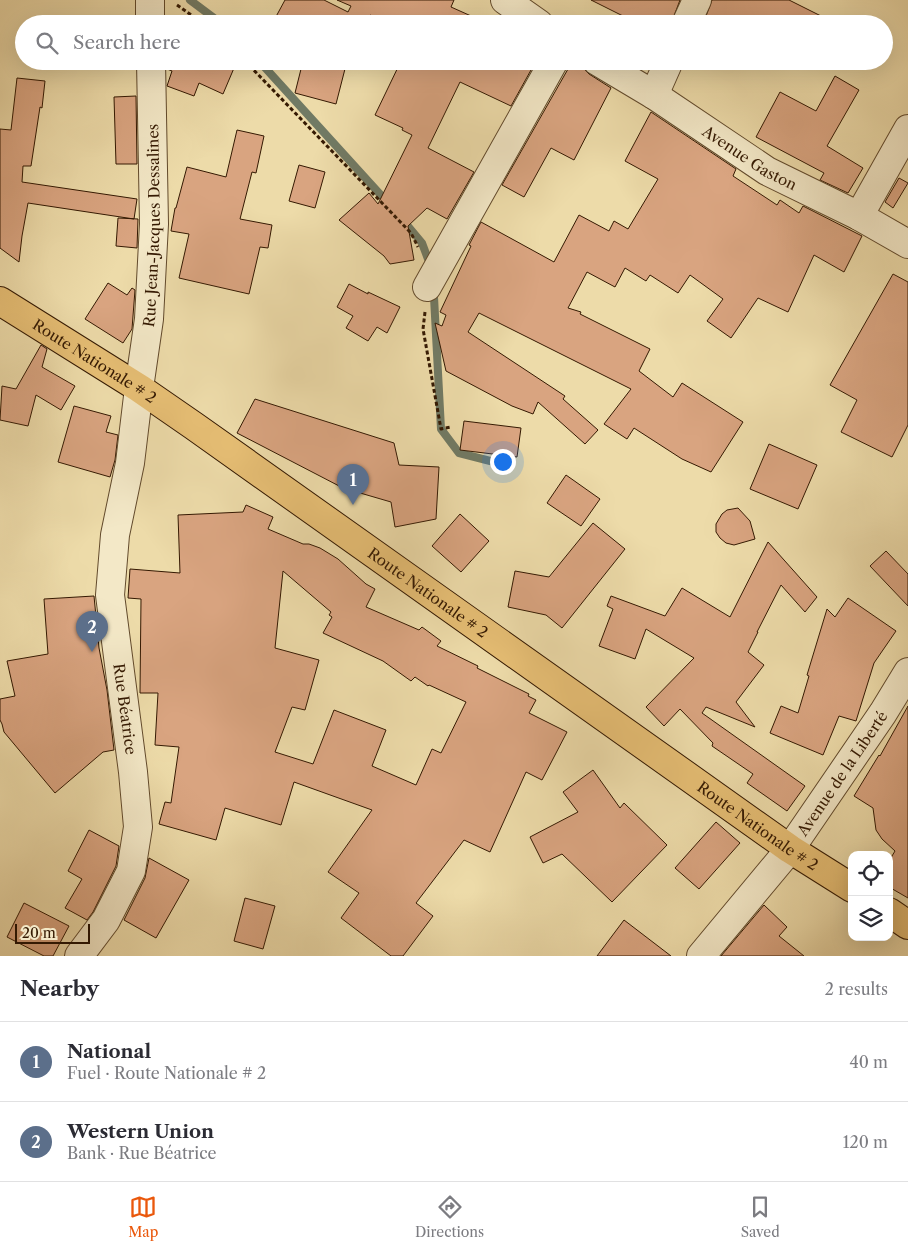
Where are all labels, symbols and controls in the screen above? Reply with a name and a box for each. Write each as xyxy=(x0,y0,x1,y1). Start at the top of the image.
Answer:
search box xyxy=(15,15,893,70)
icon: search xyxy=(33,29,61,57)
text: Search here xyxy=(73,31,181,54)
street label: Avenue Gaston xyxy=(698,120,801,194)
street label: Rue Jean-Jacques Dessalines xyxy=(138,124,164,328)
street label: Route Nationale # 2 xyxy=(29,314,160,407)
your location xyxy=(490,449,516,475)
pin: 1 xyxy=(337,464,369,505)
street label: Route Nationale # 2 xyxy=(364,543,492,641)
pin: 2 xyxy=(76,611,108,652)
street label: Rue Béatrice xyxy=(109,662,141,756)
street label: Avenue de la Liberté xyxy=(792,707,891,840)
street label: Route Nationale # 2 xyxy=(694,777,822,874)
map controls xyxy=(848,851,893,941)
button: locate xyxy=(848,851,893,896)
button: layers xyxy=(848,896,893,941)
scale bar xyxy=(15,921,90,944)
text: 20 m xyxy=(22,924,56,942)
text: Nearby xyxy=(20,976,99,1001)
text: 2 results xyxy=(825,979,888,999)
text: National xyxy=(67,1040,151,1063)
text: 1 xyxy=(32,1052,40,1072)
text: 40 m xyxy=(849,1052,888,1072)
text: Fuel · Route Nationale # 2 xyxy=(67,1063,266,1083)
text: Western Union xyxy=(67,1120,214,1143)
text: 2 xyxy=(31,1132,41,1152)
text: 120 m xyxy=(843,1132,888,1152)
text: Bank · Rue Béatrice xyxy=(67,1143,217,1163)
tab: Map xyxy=(128,1193,158,1241)
tab: Directions xyxy=(415,1193,484,1241)
tab: Saved xyxy=(741,1193,780,1241)

